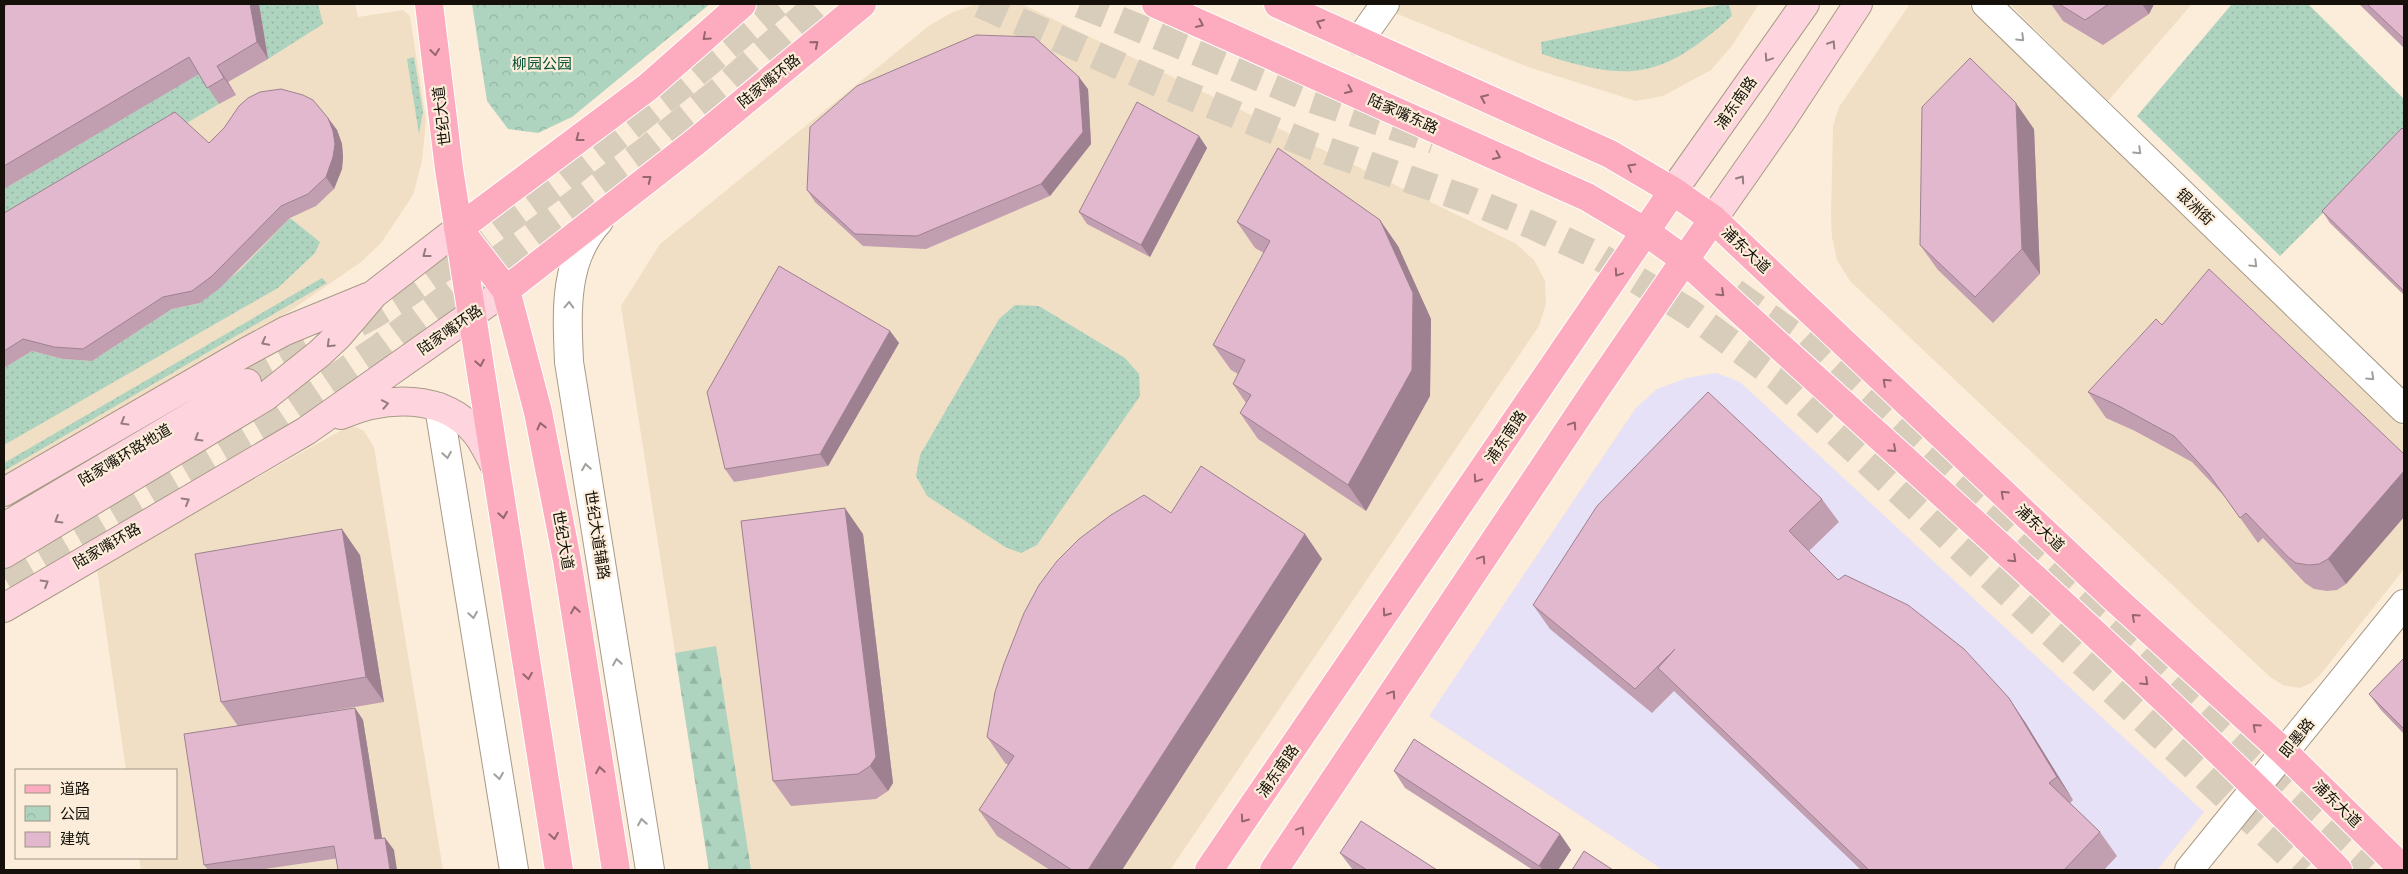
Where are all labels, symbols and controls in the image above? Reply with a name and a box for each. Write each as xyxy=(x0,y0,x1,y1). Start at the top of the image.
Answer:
one-way arrow xyxy=(1195,18,1204,29)
one-way arrow xyxy=(1316,19,1325,30)
one-way arrow xyxy=(702,31,711,40)
one-way arrow xyxy=(2015,32,2024,41)
one-way arrow xyxy=(809,40,818,49)
one-way arrow xyxy=(1826,41,1835,50)
one-way arrow xyxy=(429,48,440,56)
street label: 陆家嘴环路 xyxy=(733,49,805,113)
park label: 柳园公园 xyxy=(512,53,572,75)
one-way arrow xyxy=(1765,53,1774,62)
street label: 浦东南路 xyxy=(1710,72,1762,134)
one-way arrow xyxy=(1344,83,1353,94)
street label: 世纪大道 xyxy=(427,85,457,147)
street label: 陆家嘴东路 xyxy=(1364,89,1442,139)
one-way arrow xyxy=(1480,93,1489,104)
one-way arrow xyxy=(576,133,585,141)
one-way arrow xyxy=(2132,145,2141,154)
one-way arrow xyxy=(1492,150,1501,161)
one-way arrow xyxy=(1627,163,1636,173)
one-way arrow xyxy=(1735,175,1744,185)
one-way arrow xyxy=(642,177,651,185)
street label: 银洲街 xyxy=(2171,183,2219,231)
street label: 浦东大道 xyxy=(1717,221,1775,279)
one-way arrow xyxy=(423,248,432,256)
one-way arrow xyxy=(2249,258,2258,267)
one-way arrow xyxy=(1615,267,1624,277)
one-way arrow xyxy=(1716,287,1725,296)
street label: 陆家嘴环路 xyxy=(413,299,487,361)
one-way arrow xyxy=(563,301,574,309)
one-way arrow xyxy=(262,336,271,346)
one-way arrow xyxy=(326,338,335,347)
one-way arrow xyxy=(474,359,484,368)
one-way arrow xyxy=(2365,371,2374,380)
one-way arrow xyxy=(1883,379,1892,388)
one-way arrow xyxy=(380,399,389,409)
street label: 浦东南路 xyxy=(1480,406,1532,468)
one-way arrow xyxy=(121,416,130,426)
street label: 陆家嘴环路地道 xyxy=(74,419,176,491)
one-way arrow xyxy=(536,421,547,430)
one-way arrow xyxy=(1567,421,1576,430)
one-way arrow xyxy=(194,431,203,441)
one-way arrow xyxy=(1888,444,1897,453)
one-way arrow xyxy=(442,451,452,459)
one-way arrow xyxy=(581,462,592,470)
one-way arrow xyxy=(1474,473,1483,483)
street label: 世纪大道辅路 xyxy=(579,489,615,581)
one-way arrow xyxy=(2001,491,2010,500)
one-way arrow xyxy=(180,497,189,507)
street label: 浦东大道 xyxy=(2011,499,2069,557)
street label: 世纪大道 xyxy=(547,509,579,571)
one-way arrow xyxy=(497,511,508,519)
one-way arrow xyxy=(54,514,63,524)
street label: 陆家嘴环路 xyxy=(69,518,145,574)
one-way arrow xyxy=(2008,553,2017,562)
one-way arrow xyxy=(1476,556,1485,565)
one-way arrow xyxy=(40,579,49,589)
one-way arrow xyxy=(570,605,581,613)
one-way arrow xyxy=(1383,608,1392,617)
one-way arrow xyxy=(468,611,478,620)
one-way arrow xyxy=(2132,614,2141,623)
one-way arrow xyxy=(612,657,622,666)
one-way arrow xyxy=(523,671,533,680)
one-way arrow xyxy=(2139,676,2148,685)
one-way arrow xyxy=(1385,691,1395,700)
street label: 即墨路 xyxy=(2274,714,2320,762)
one-way arrow xyxy=(2252,724,2261,733)
street label: 浦东南路 xyxy=(1252,740,1304,802)
one-way arrow xyxy=(596,766,606,775)
legend xyxy=(15,769,178,859)
one-way arrow xyxy=(494,771,504,780)
street label: 浦东大道 xyxy=(2308,775,2366,833)
text: 道路 xyxy=(60,778,90,800)
text: 公园 xyxy=(60,803,90,825)
one-way arrow xyxy=(1241,814,1250,823)
one-way arrow xyxy=(637,818,648,826)
one-way arrow xyxy=(1295,826,1305,835)
text: 建筑 xyxy=(60,828,90,850)
one-way arrow xyxy=(548,832,558,840)

